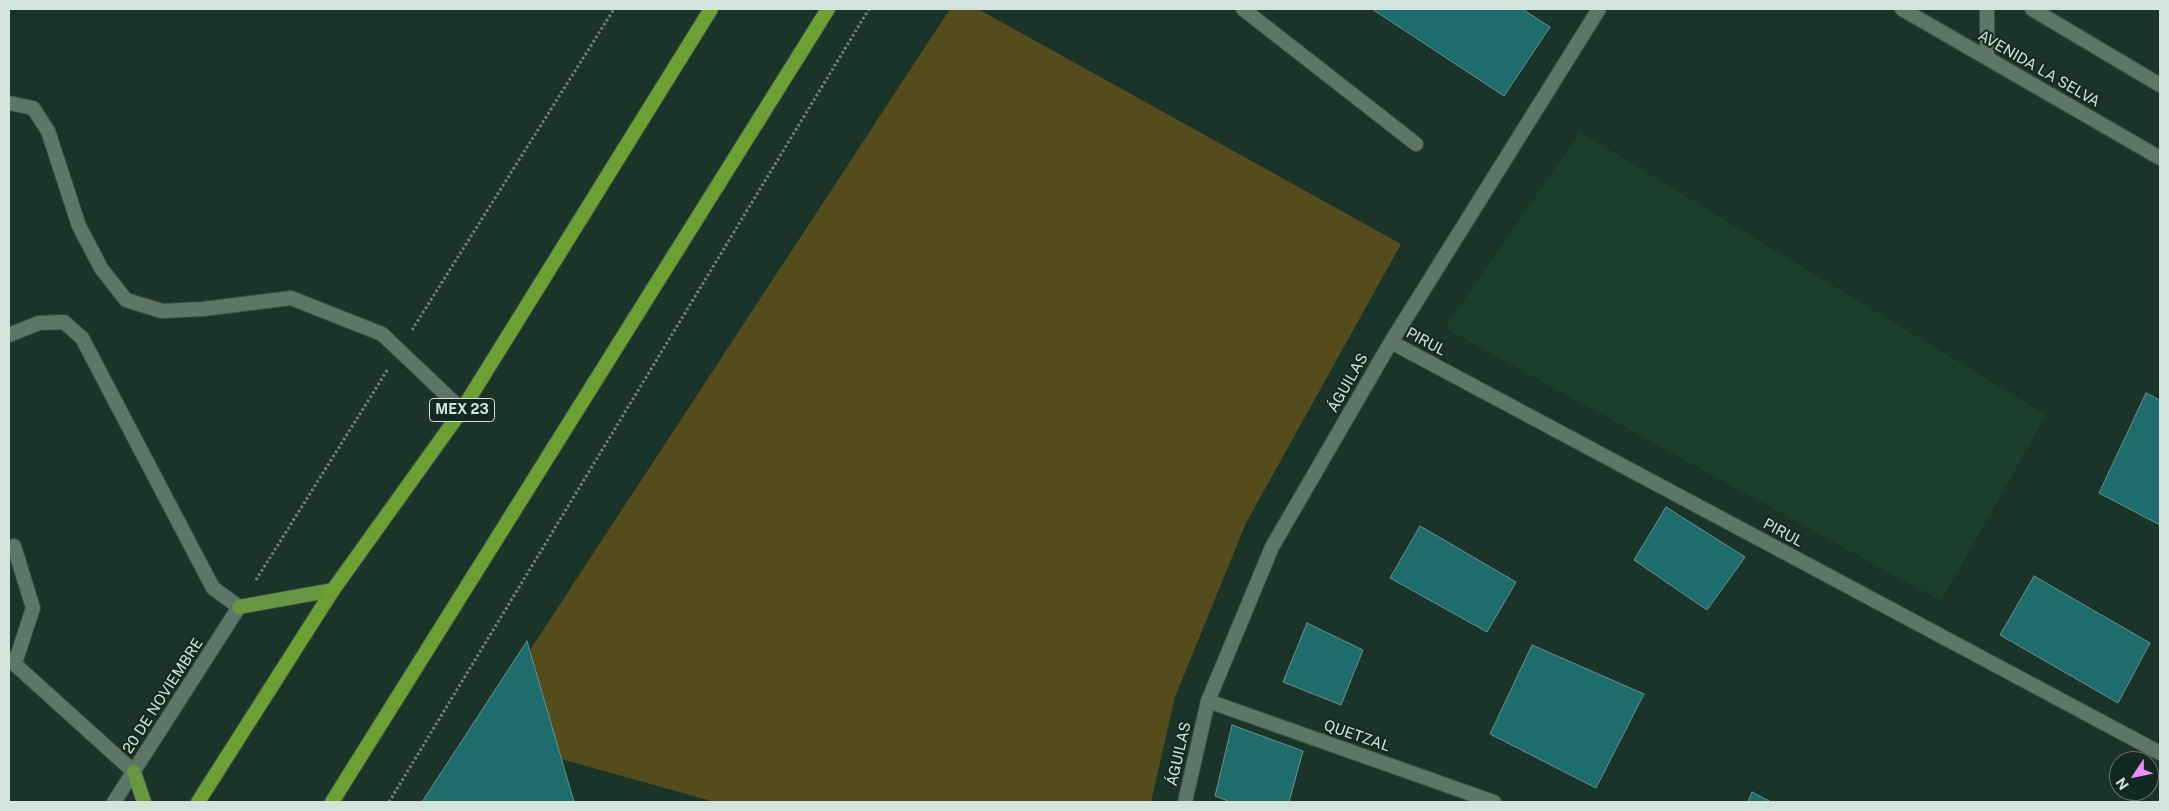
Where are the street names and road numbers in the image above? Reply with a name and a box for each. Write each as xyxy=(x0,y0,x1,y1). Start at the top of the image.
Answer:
street label: AVENIDA LA SELVA xyxy=(1975,27,2103,111)
street label: PIRUL xyxy=(1403,324,1449,360)
street label: ÁGUILAS xyxy=(1324,350,1372,416)
road number: MEX 23 xyxy=(430,398,494,422)
street label: PIRUL xyxy=(1760,515,1806,551)
street label: 20 DE NOVIEMBRE xyxy=(119,635,207,757)
street label: QUETZAL xyxy=(1321,716,1393,756)
street label: ÁGUILAS xyxy=(1163,720,1195,788)

